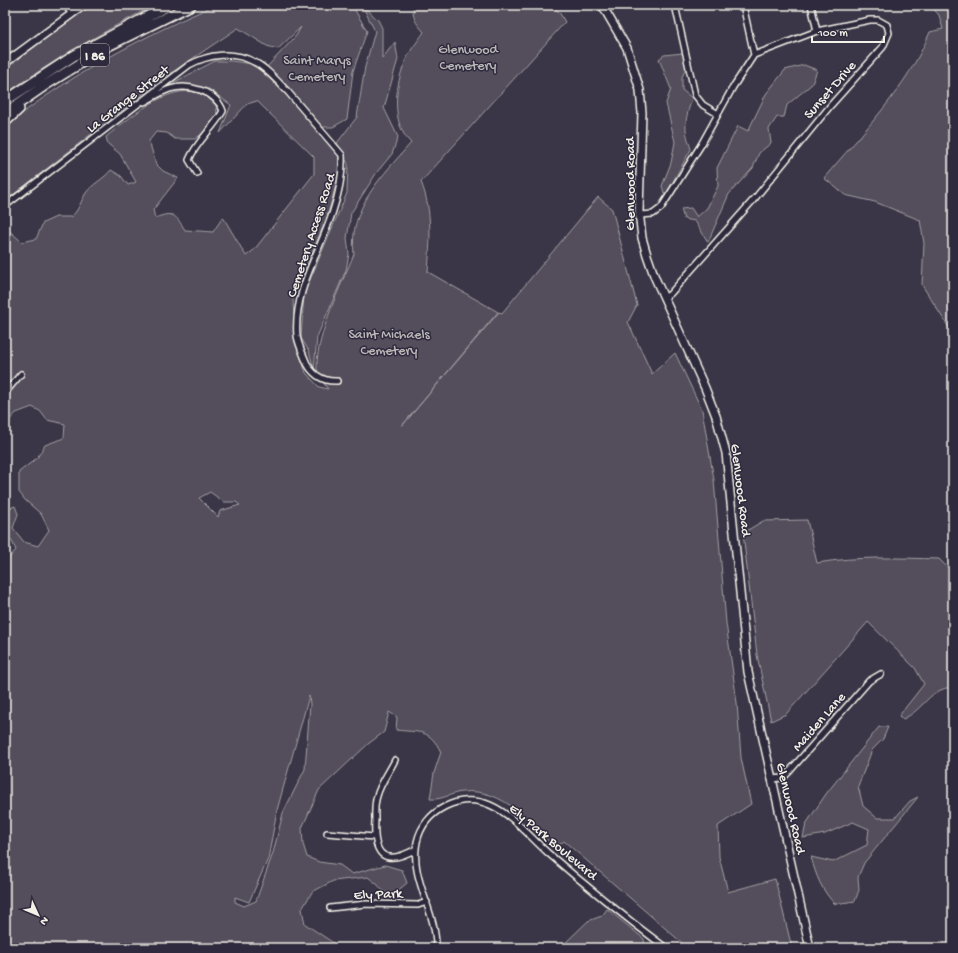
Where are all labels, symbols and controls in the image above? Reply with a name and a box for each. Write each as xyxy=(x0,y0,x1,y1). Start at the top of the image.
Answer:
scale bar xyxy=(812,18,884,44)
text: 100 m xyxy=(817,27,848,41)
park label: Glenwood Cemetery xyxy=(438,42,499,75)
road number: I 86 xyxy=(81,44,109,66)
park label: Saint Marys Cemetery xyxy=(283,53,352,86)
street label: Sunset Drive xyxy=(801,57,861,123)
street label: La Grange Street xyxy=(84,62,174,138)
street label: Glenwood Road xyxy=(623,136,640,231)
street label: Cemetery Access Road xyxy=(284,170,341,300)
park label: Saint Michaels Cemetery xyxy=(348,327,430,360)
street label: Glenwood Road xyxy=(725,443,754,539)
street label: Maiden Lane xyxy=(790,689,851,756)
street label: Glenwood Road xyxy=(771,761,809,858)
street label: Ely Park Boulevard xyxy=(505,801,602,886)
street label: Ely Park xyxy=(353,886,404,905)
north arrow xyxy=(18,895,58,935)
text: N xyxy=(37,914,51,927)

